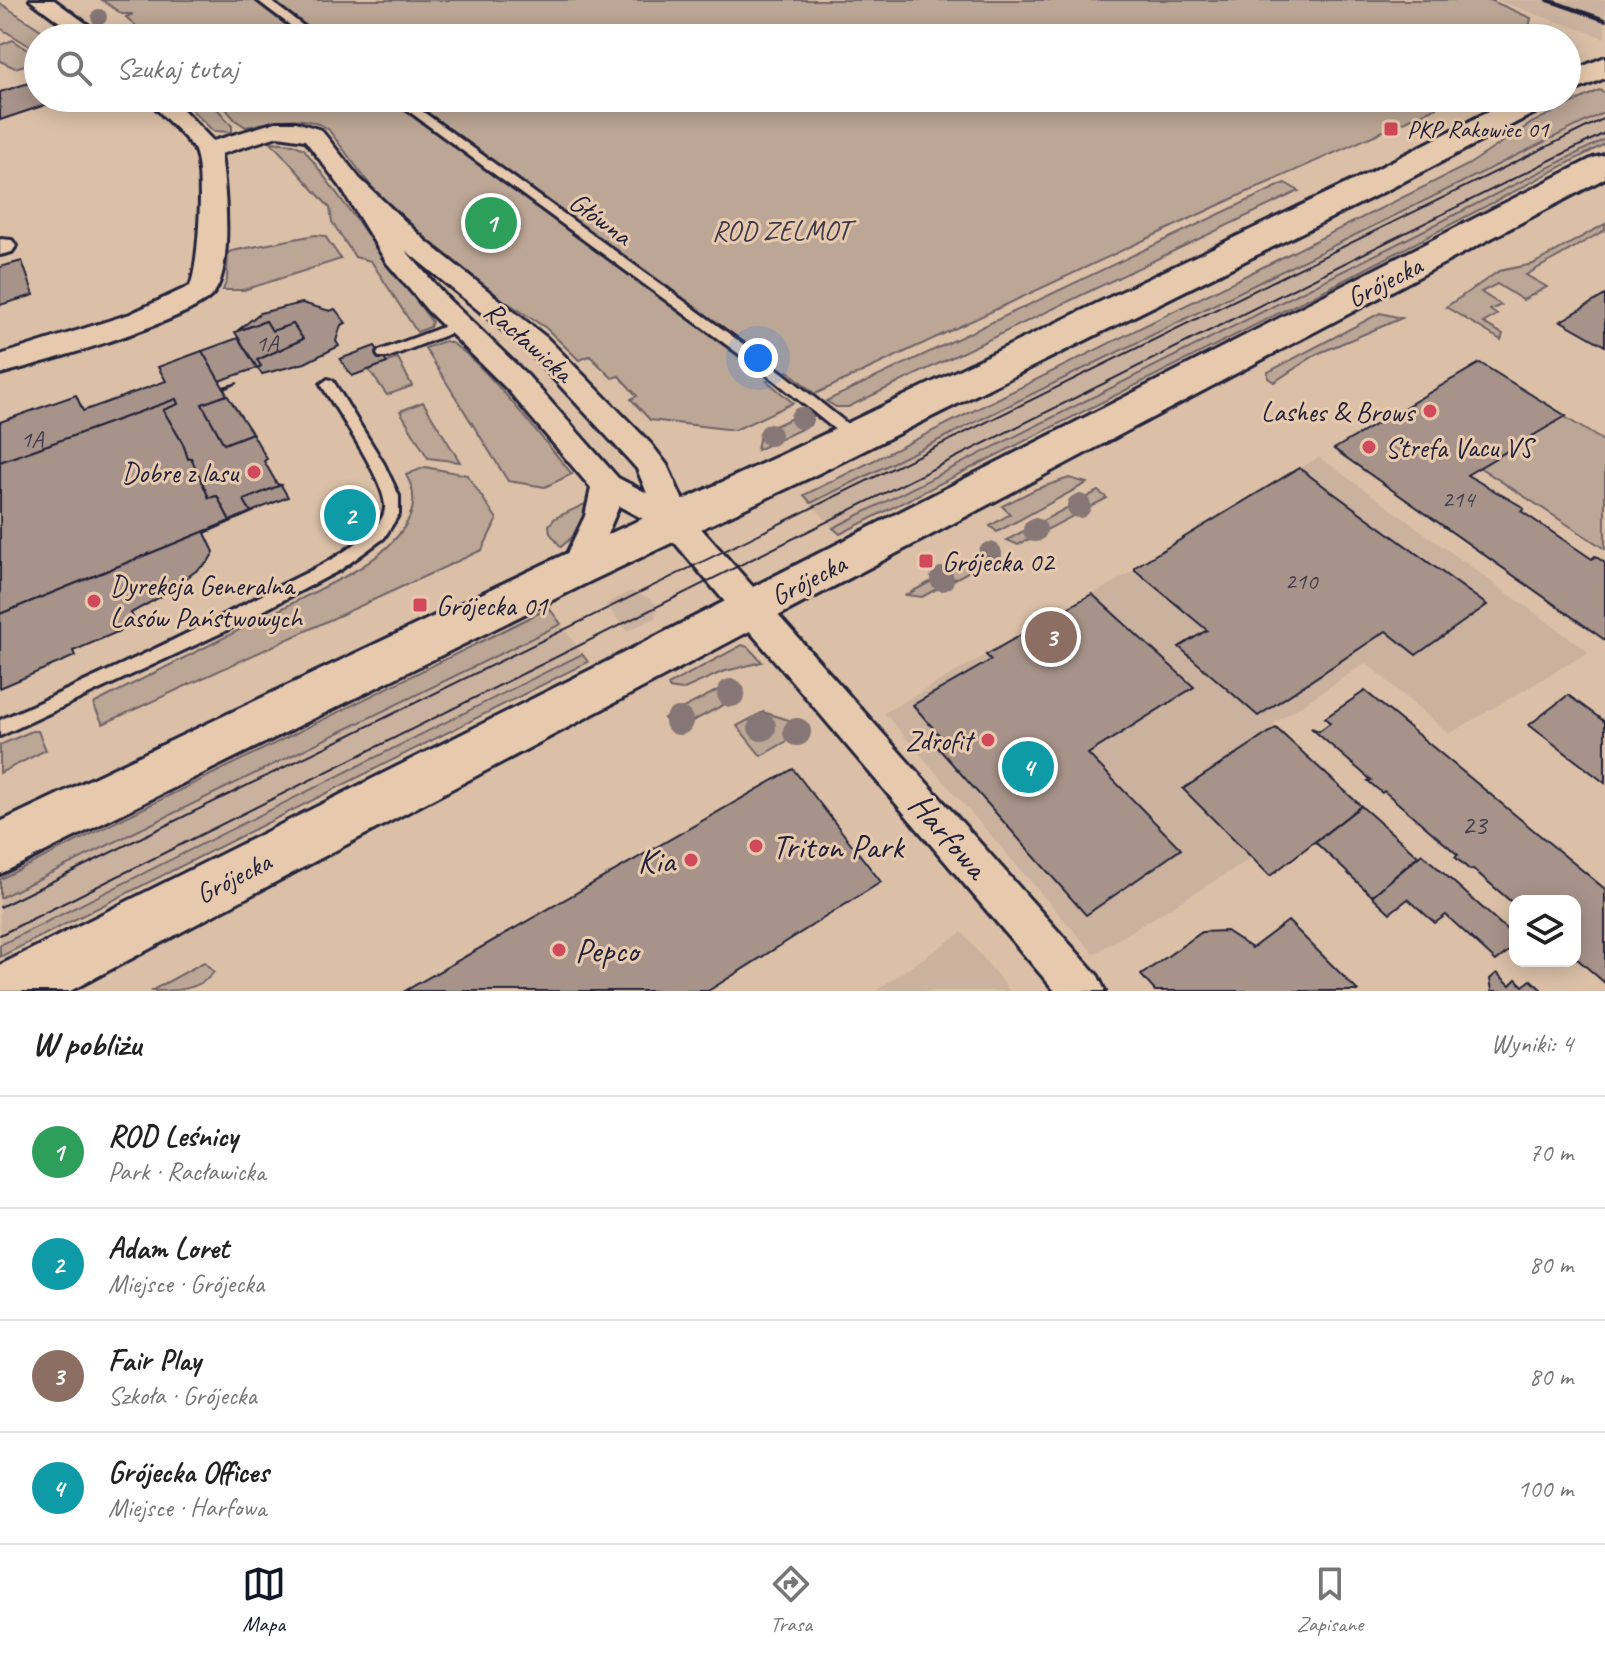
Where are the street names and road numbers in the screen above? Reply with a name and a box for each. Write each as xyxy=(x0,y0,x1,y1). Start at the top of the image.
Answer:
street label: Główna xyxy=(562,184,640,254)
street label: Grójecka xyxy=(1341,247,1429,315)
street label: Racławicka xyxy=(477,293,582,391)
street label: Grójecka xyxy=(765,545,853,613)
street label: Harfowa xyxy=(900,784,1000,889)
street label: Grójecka xyxy=(190,843,278,911)

